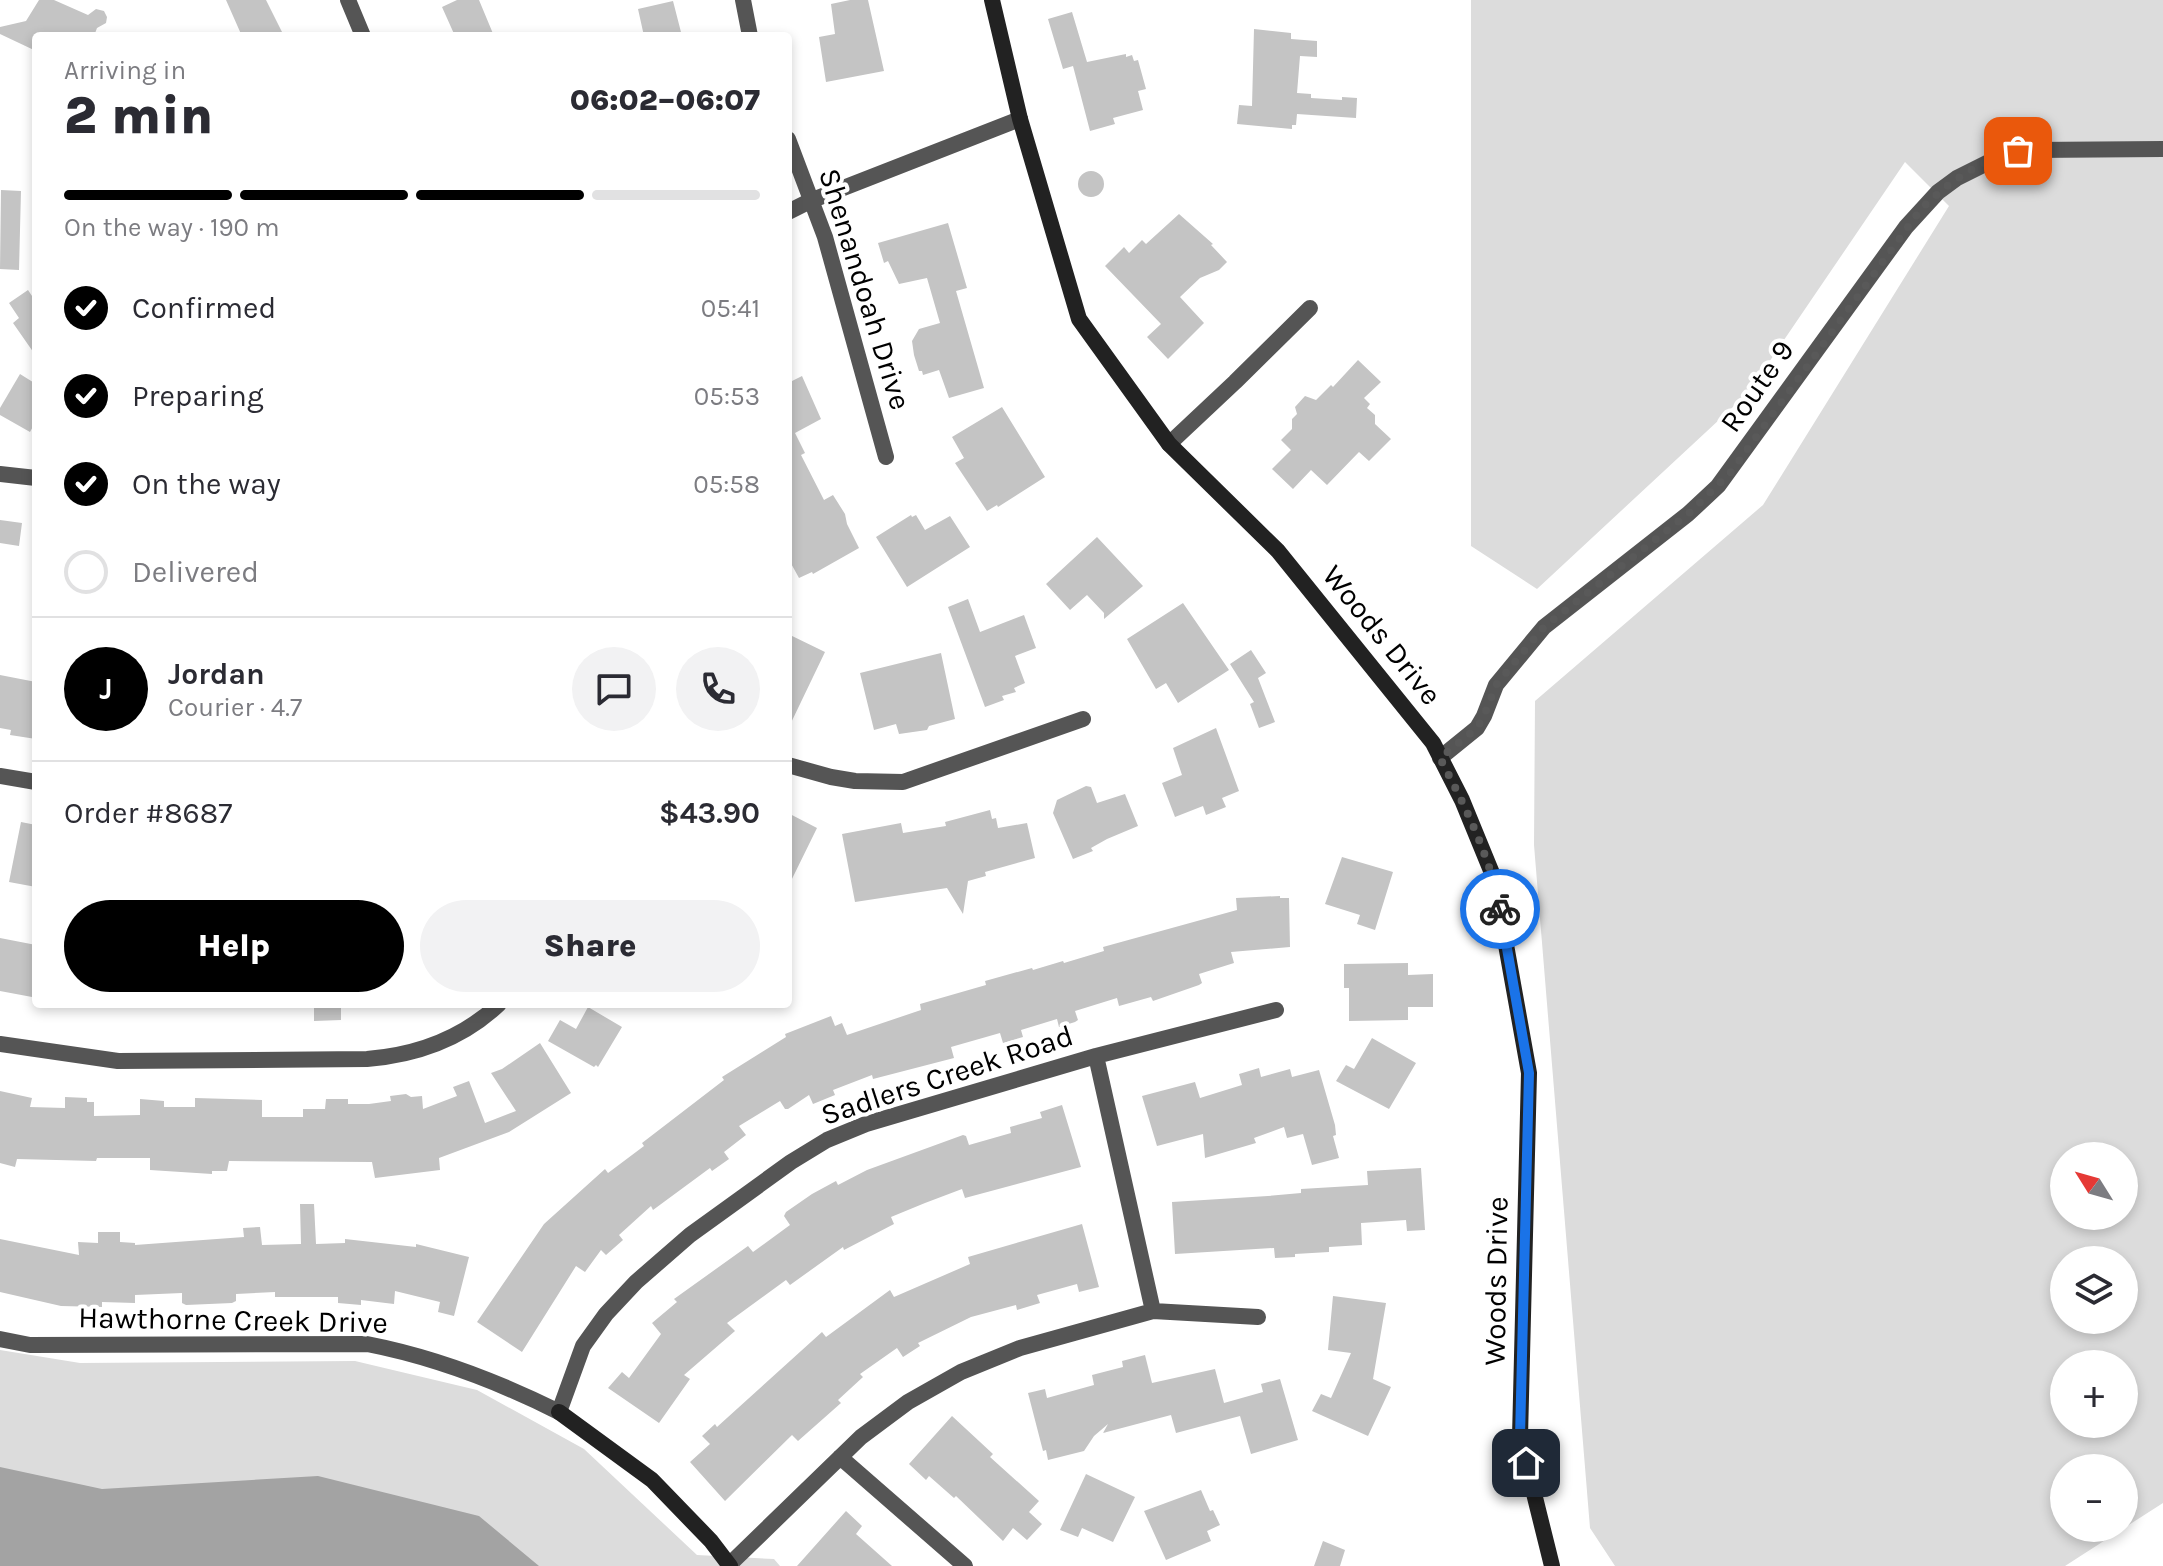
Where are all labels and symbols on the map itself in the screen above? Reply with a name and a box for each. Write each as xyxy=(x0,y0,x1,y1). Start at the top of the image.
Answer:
pin xyxy=(1984,117,2052,185)
street label: Shenandoah Drive xyxy=(811,164,919,414)
street label: Route 9 xyxy=(1712,333,1802,439)
street label: Woods Drive xyxy=(1315,558,1449,712)
courier xyxy=(1460,869,1540,949)
street label: Sadlers Creek Road xyxy=(816,1017,1078,1133)
north arrow xyxy=(2050,1142,2138,1230)
street label: Woods Drive xyxy=(1477,1196,1515,1366)
street label: Hawthorne Creek Drive xyxy=(78,1299,388,1341)
pin xyxy=(1492,1429,1560,1497)

